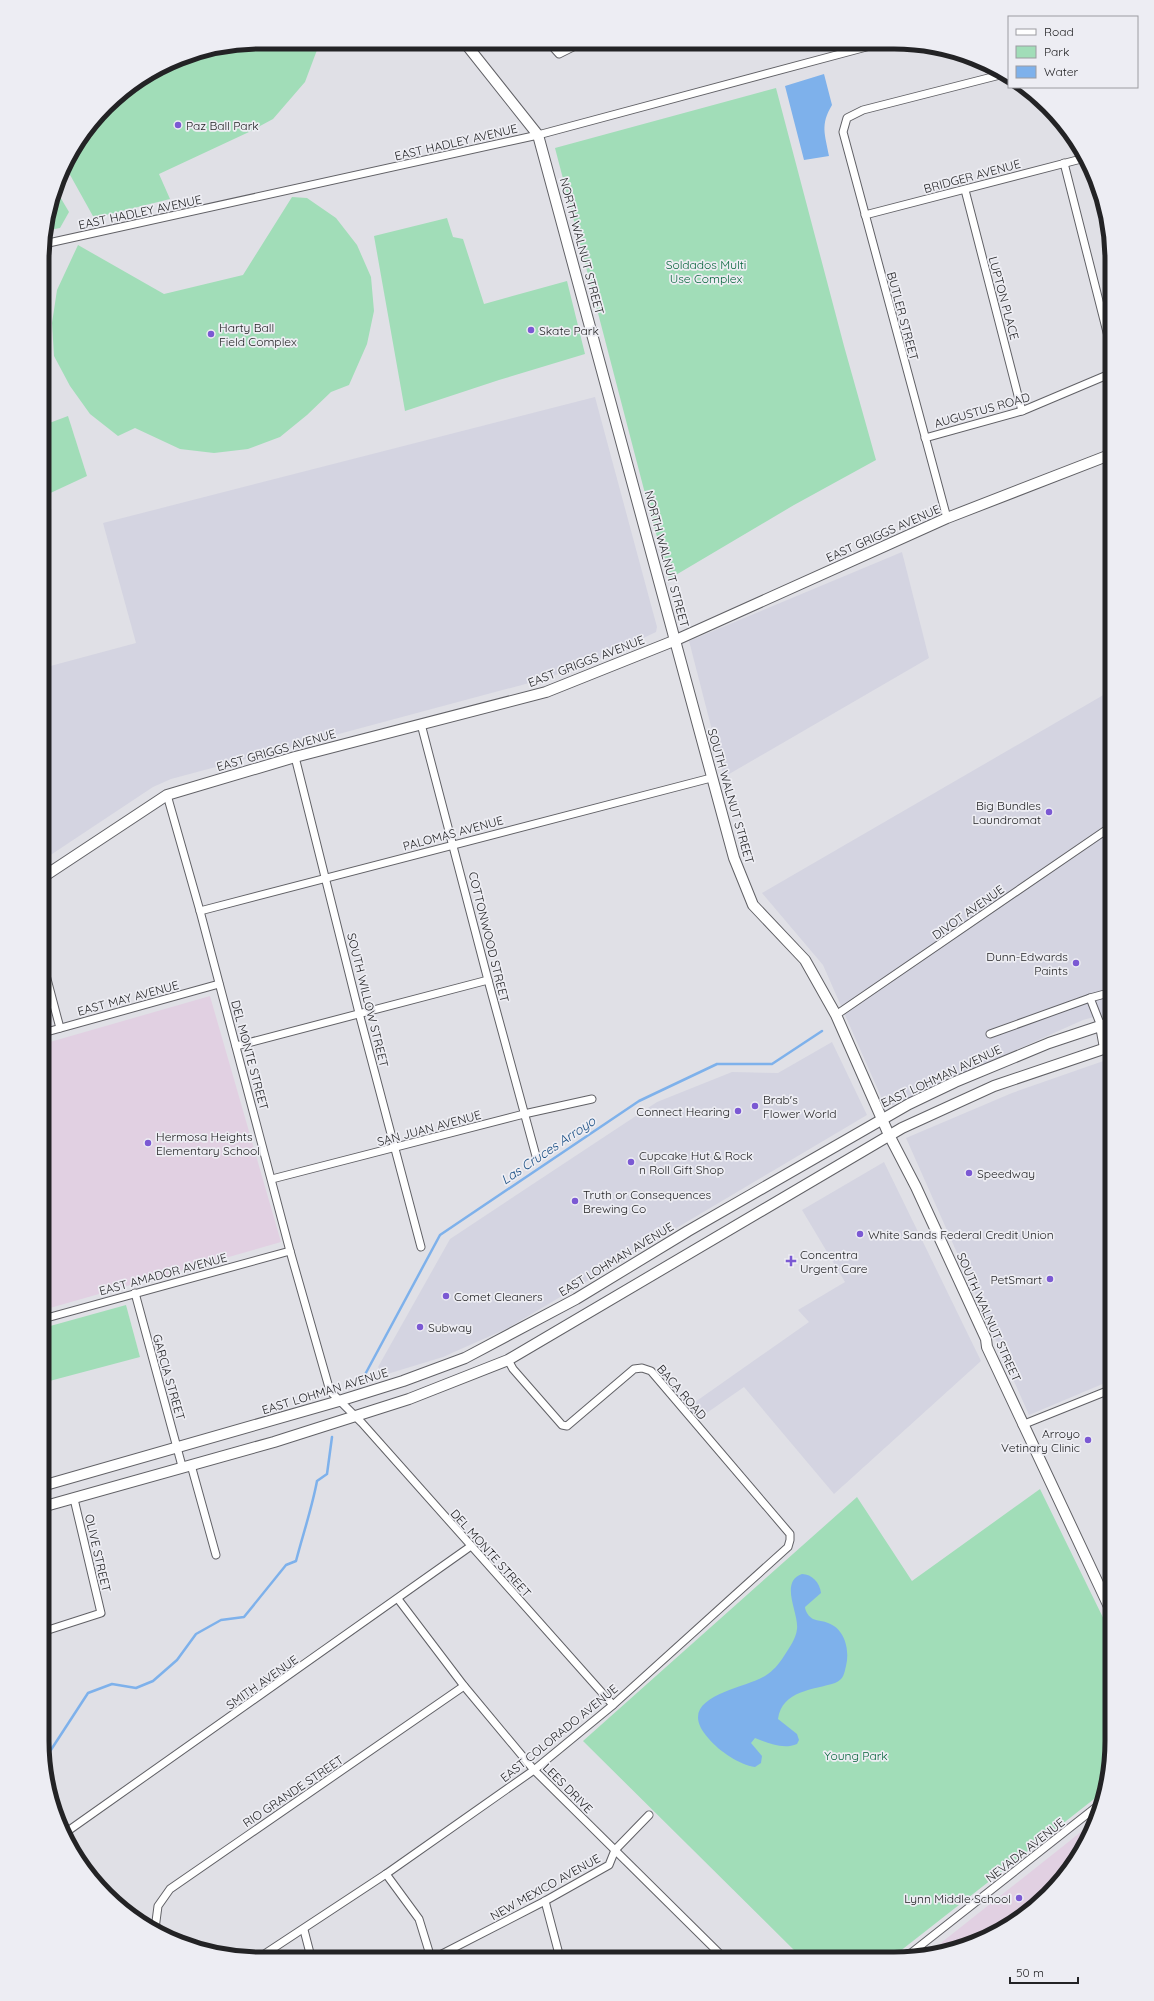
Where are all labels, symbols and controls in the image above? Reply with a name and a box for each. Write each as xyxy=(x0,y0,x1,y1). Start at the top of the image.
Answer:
legend xyxy=(1008,16,1138,88)
text: Road xyxy=(1044,24,1074,39)
text: Park xyxy=(1044,44,1069,59)
text: Water xyxy=(1044,64,1079,79)
place label: Paz Ball Park xyxy=(186,118,259,133)
marker: Paz Ball Park xyxy=(173,120,183,130)
street label: EAST HADLEY AVENUE xyxy=(393,121,519,163)
street label: BRIDGER AVENUE xyxy=(922,156,1022,196)
street label: NORTH WALNUT STREET xyxy=(556,176,608,316)
street label: EAST HADLEY AVENUE xyxy=(77,192,203,232)
street label: LUPTON PLACE xyxy=(986,255,1022,342)
park label: Soldados Multi Use Complex xyxy=(666,257,746,286)
street label: BUTLER STREET xyxy=(884,270,922,362)
place label: Harty Ball Field Complex xyxy=(219,320,297,349)
place label: Skate Park xyxy=(539,323,599,338)
marker: Skate Park xyxy=(526,325,536,335)
marker: Harty Ball Field Complex xyxy=(206,329,216,339)
street label: AUGUSTUS ROAD xyxy=(932,389,1032,431)
street label: NORTH WALNUT STREET xyxy=(641,489,693,629)
street label: EAST GRIGGS AVENUE xyxy=(824,501,943,565)
street label: EAST GRIGGS AVENUE xyxy=(526,632,647,690)
street label: EAST GRIGGS AVENUE xyxy=(215,726,338,774)
street label: SOUTH WALNUT STREET xyxy=(705,727,757,865)
place label: Big Bundles Laundromat xyxy=(973,798,1041,827)
marker: Big Bundles Laundromat xyxy=(1044,807,1054,817)
street label: PALOMAS AVENUE xyxy=(401,812,505,854)
street label: COTTONWOOD STREET xyxy=(466,870,512,1004)
street label: DIVOT AVENUE xyxy=(929,882,1007,942)
street label: SOUTH WILLOW STREET xyxy=(344,931,392,1069)
place label: Dunn-Edwards Paints xyxy=(986,949,1068,978)
marker: Dunn-Edwards Paints xyxy=(1071,958,1081,968)
street label: EAST MAY AVENUE xyxy=(76,977,181,1019)
street label: DEL MONTE STREET xyxy=(228,998,272,1112)
street label: EAST LOHMAN AVENUE xyxy=(878,1041,1004,1111)
place label: Brab's Flower World xyxy=(763,1092,837,1121)
marker: Brab's Flower World xyxy=(750,1101,760,1111)
place label: Connect Hearing xyxy=(636,1104,730,1119)
marker: Connect Hearing xyxy=(733,1106,743,1116)
street label: SAN JUAN AVENUE xyxy=(375,1107,483,1149)
water label: Las Cruces Arroyo xyxy=(498,1112,599,1187)
place label: Hermosa Heights Elementary School xyxy=(156,1129,260,1158)
marker: Hermosa Heights Elementary School xyxy=(143,1138,153,1148)
place label: Cupcake Hut & Rock n Roll Gift Shop xyxy=(639,1148,753,1177)
marker: Cupcake Hut & Rock n Roll Gift Shop xyxy=(626,1157,636,1167)
place label: Speedway xyxy=(977,1166,1035,1181)
marker: Speedway xyxy=(964,1168,974,1178)
place label: Truth or Consequences Brewing Co xyxy=(583,1187,712,1216)
marker: Truth or Consequences Brewing Co xyxy=(570,1196,580,1206)
street label: EAST LOHMAN AVENUE xyxy=(556,1219,676,1299)
place label: White Sands Federal Credit Union xyxy=(868,1227,1054,1242)
marker: White Sands Federal Credit Union xyxy=(855,1229,865,1239)
place label: Concentra Urgent Care xyxy=(800,1247,868,1276)
street label: EAST AMADOR AVENUE xyxy=(97,1250,229,1298)
street label: SOUTH WALNUT STREET xyxy=(954,1250,1024,1384)
marker: Concentra Urgent Care xyxy=(785,1255,797,1267)
place label: PetSmart xyxy=(990,1272,1042,1287)
marker: PetSmart xyxy=(1045,1274,1055,1284)
place label: Comet Cleaners xyxy=(454,1289,543,1304)
marker: Comet Cleaners xyxy=(441,1291,451,1301)
place label: Subway xyxy=(428,1320,472,1335)
marker: Subway xyxy=(415,1322,425,1332)
street label: GARCIA STREET xyxy=(150,1332,188,1422)
street label: BACA ROAD xyxy=(654,1361,710,1423)
street label: EAST LOHMAN AVENUE xyxy=(260,1365,390,1417)
place label: Arroyo Vetinary Clinic xyxy=(1001,1426,1080,1455)
marker: Arroyo Vetinary Clinic xyxy=(1083,1435,1093,1445)
street label: DEL MONTE STREET xyxy=(448,1506,534,1600)
street label: OLIVE STREET xyxy=(82,1513,114,1593)
street label: SMITH AVENUE xyxy=(223,1652,301,1712)
street label: EAST COLORADO AVENUE xyxy=(497,1681,621,1785)
park label: Young Park xyxy=(824,1748,888,1763)
street label: RIO GRANDE STREET xyxy=(240,1752,346,1830)
street label: LEES DRIVE xyxy=(540,1760,596,1816)
street label: NEVADA AVENUE xyxy=(983,1814,1068,1885)
street label: NEW MEXICO AVENUE xyxy=(487,1850,603,1923)
place label: Lynn Middle School xyxy=(904,1891,1011,1906)
marker: Lynn Middle School xyxy=(1014,1893,1024,1903)
scale bar xyxy=(1010,1959,1078,1985)
text: 50 m xyxy=(1016,1965,1044,1980)

